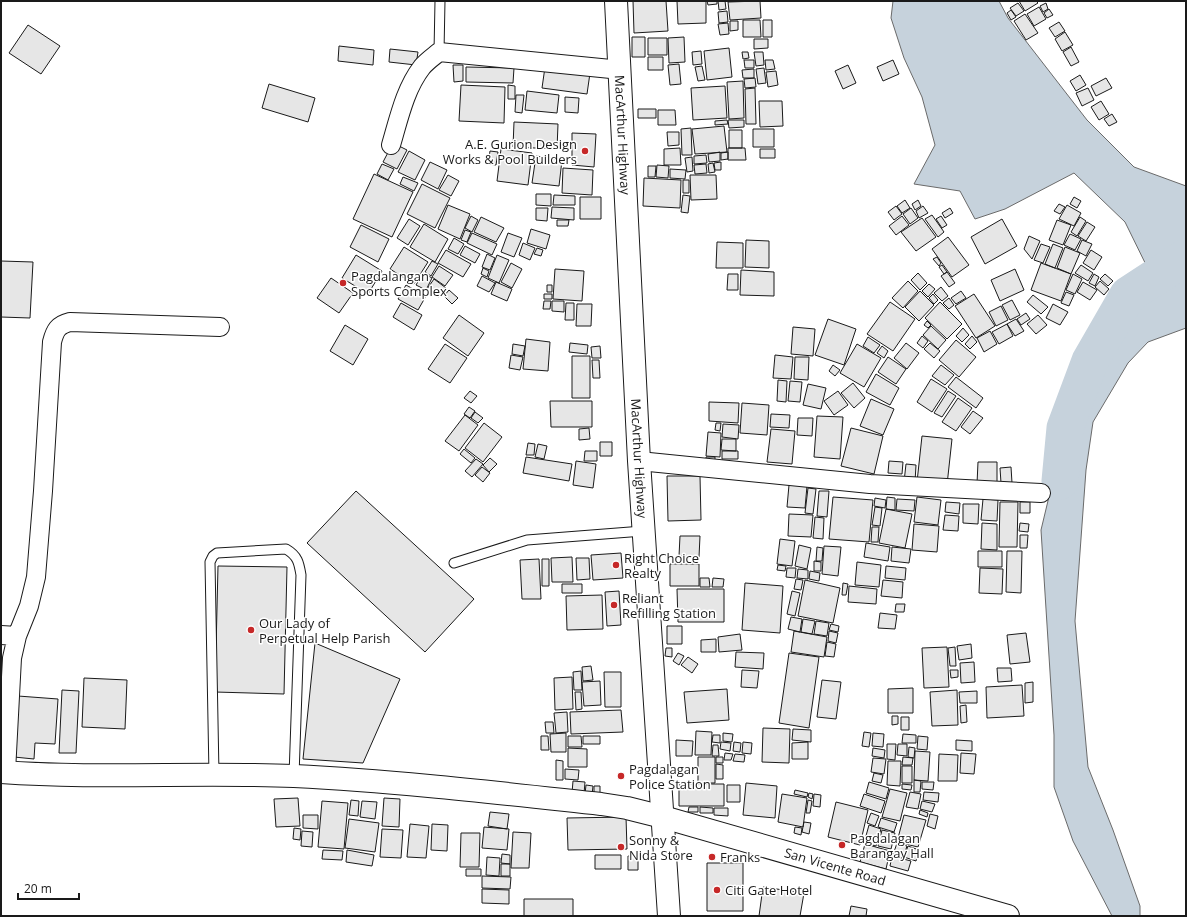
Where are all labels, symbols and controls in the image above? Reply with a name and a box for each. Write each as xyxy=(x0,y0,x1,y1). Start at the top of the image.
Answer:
street label: MacArthur Highway xyxy=(611,75,635,196)
place label: A.E. Gurion Design Works & Pool Builders xyxy=(443,135,577,168)
marker: A.E. Gurion Design Works & Pool Builders xyxy=(580,146,590,156)
place label: Pagdalangan Sports Complex xyxy=(351,267,447,300)
marker: Pagdalangan Sports Complex xyxy=(338,278,348,288)
street label: MacArthur Highway xyxy=(627,398,652,519)
place label: Right Choice Realty xyxy=(624,549,699,582)
marker: Right Choice Realty xyxy=(611,560,621,570)
place label: Reliant Refilling Station xyxy=(622,589,716,622)
marker: Reliant Refilling Station xyxy=(609,600,619,610)
place label: Our Lady of Perpetual Help Parish xyxy=(259,614,390,647)
marker: Our Lady of Perpetual Help Parish xyxy=(246,625,256,635)
place label: Pagdalagan Police Station xyxy=(629,760,711,793)
marker: Pagdalagan Police Station xyxy=(616,771,626,781)
place label: Pagdalagan Barangay Hall xyxy=(850,829,934,862)
place label: Sonny & Nida Store xyxy=(629,831,693,864)
marker: Pagdalagan Barangay Hall xyxy=(837,840,847,850)
marker: Sonny & Nida Store xyxy=(616,842,626,852)
street label: San Vicente Road xyxy=(782,843,888,890)
place label: Franks xyxy=(720,848,760,866)
marker: Franks xyxy=(707,852,717,862)
scale bar xyxy=(18,875,79,901)
text: 20 m xyxy=(24,880,52,897)
place label: Citi Gate Hotel xyxy=(725,881,812,899)
marker: Citi Gate Hotel xyxy=(712,885,722,895)

